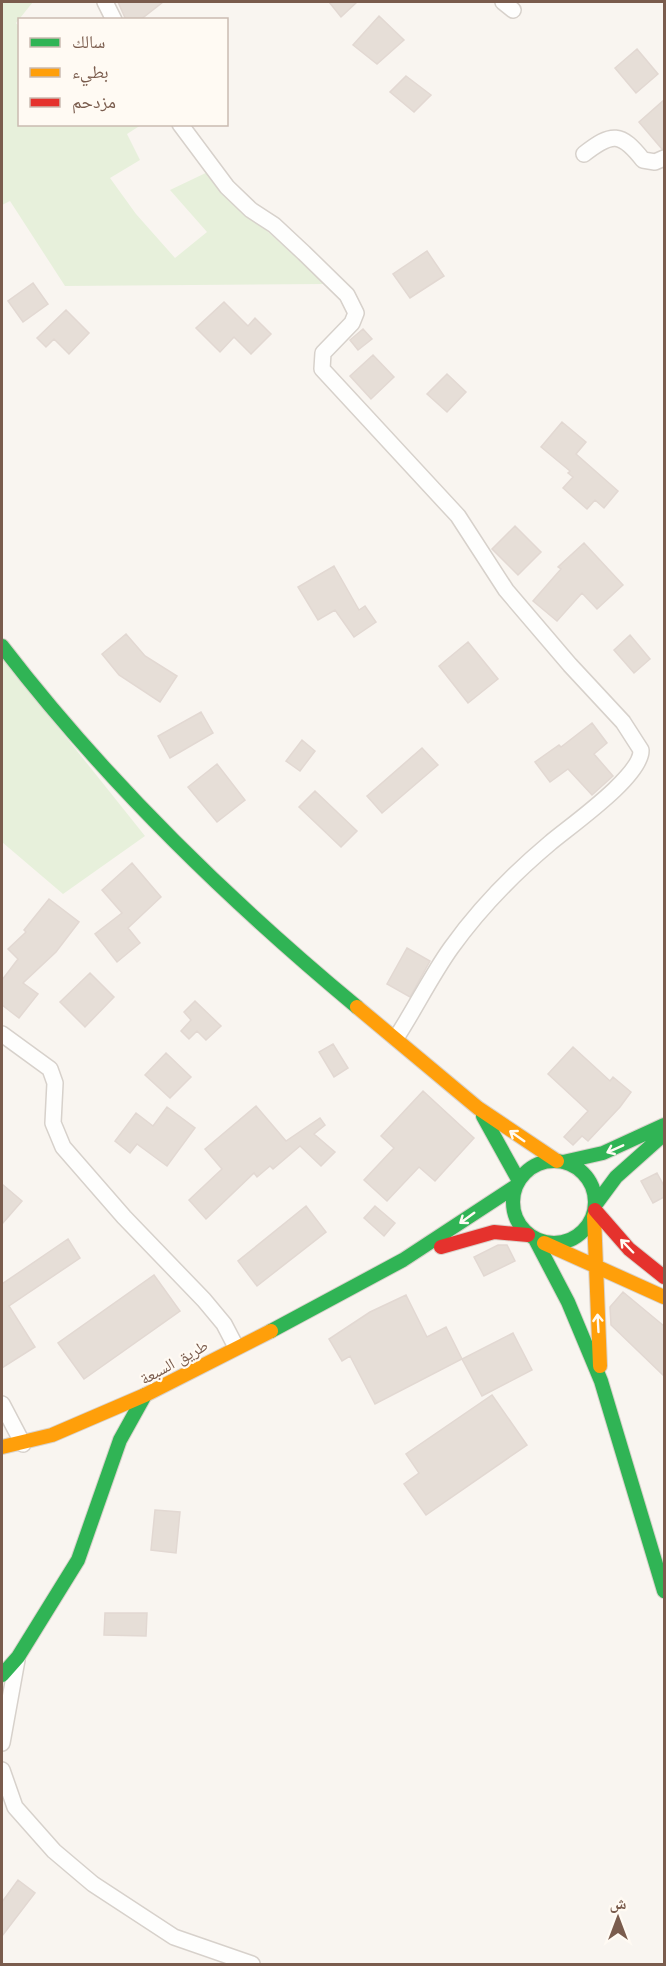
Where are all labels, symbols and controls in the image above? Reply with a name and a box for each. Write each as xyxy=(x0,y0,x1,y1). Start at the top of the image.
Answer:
legend xyxy=(18,18,228,126)
text: سالك xyxy=(72,31,105,52)
text: بطيء xyxy=(72,61,109,87)
text: مزدحم xyxy=(72,91,116,114)
one-way arrow xyxy=(508,1129,525,1142)
one-way arrow xyxy=(607,1144,625,1155)
one-way arrow xyxy=(459,1212,475,1225)
one-way arrow xyxy=(620,1239,634,1254)
one-way arrow xyxy=(593,1314,604,1333)
street label: طريق السبعة xyxy=(137,1336,212,1389)
north arrow xyxy=(588,1888,648,1948)
text: ش xyxy=(610,1894,627,1913)

